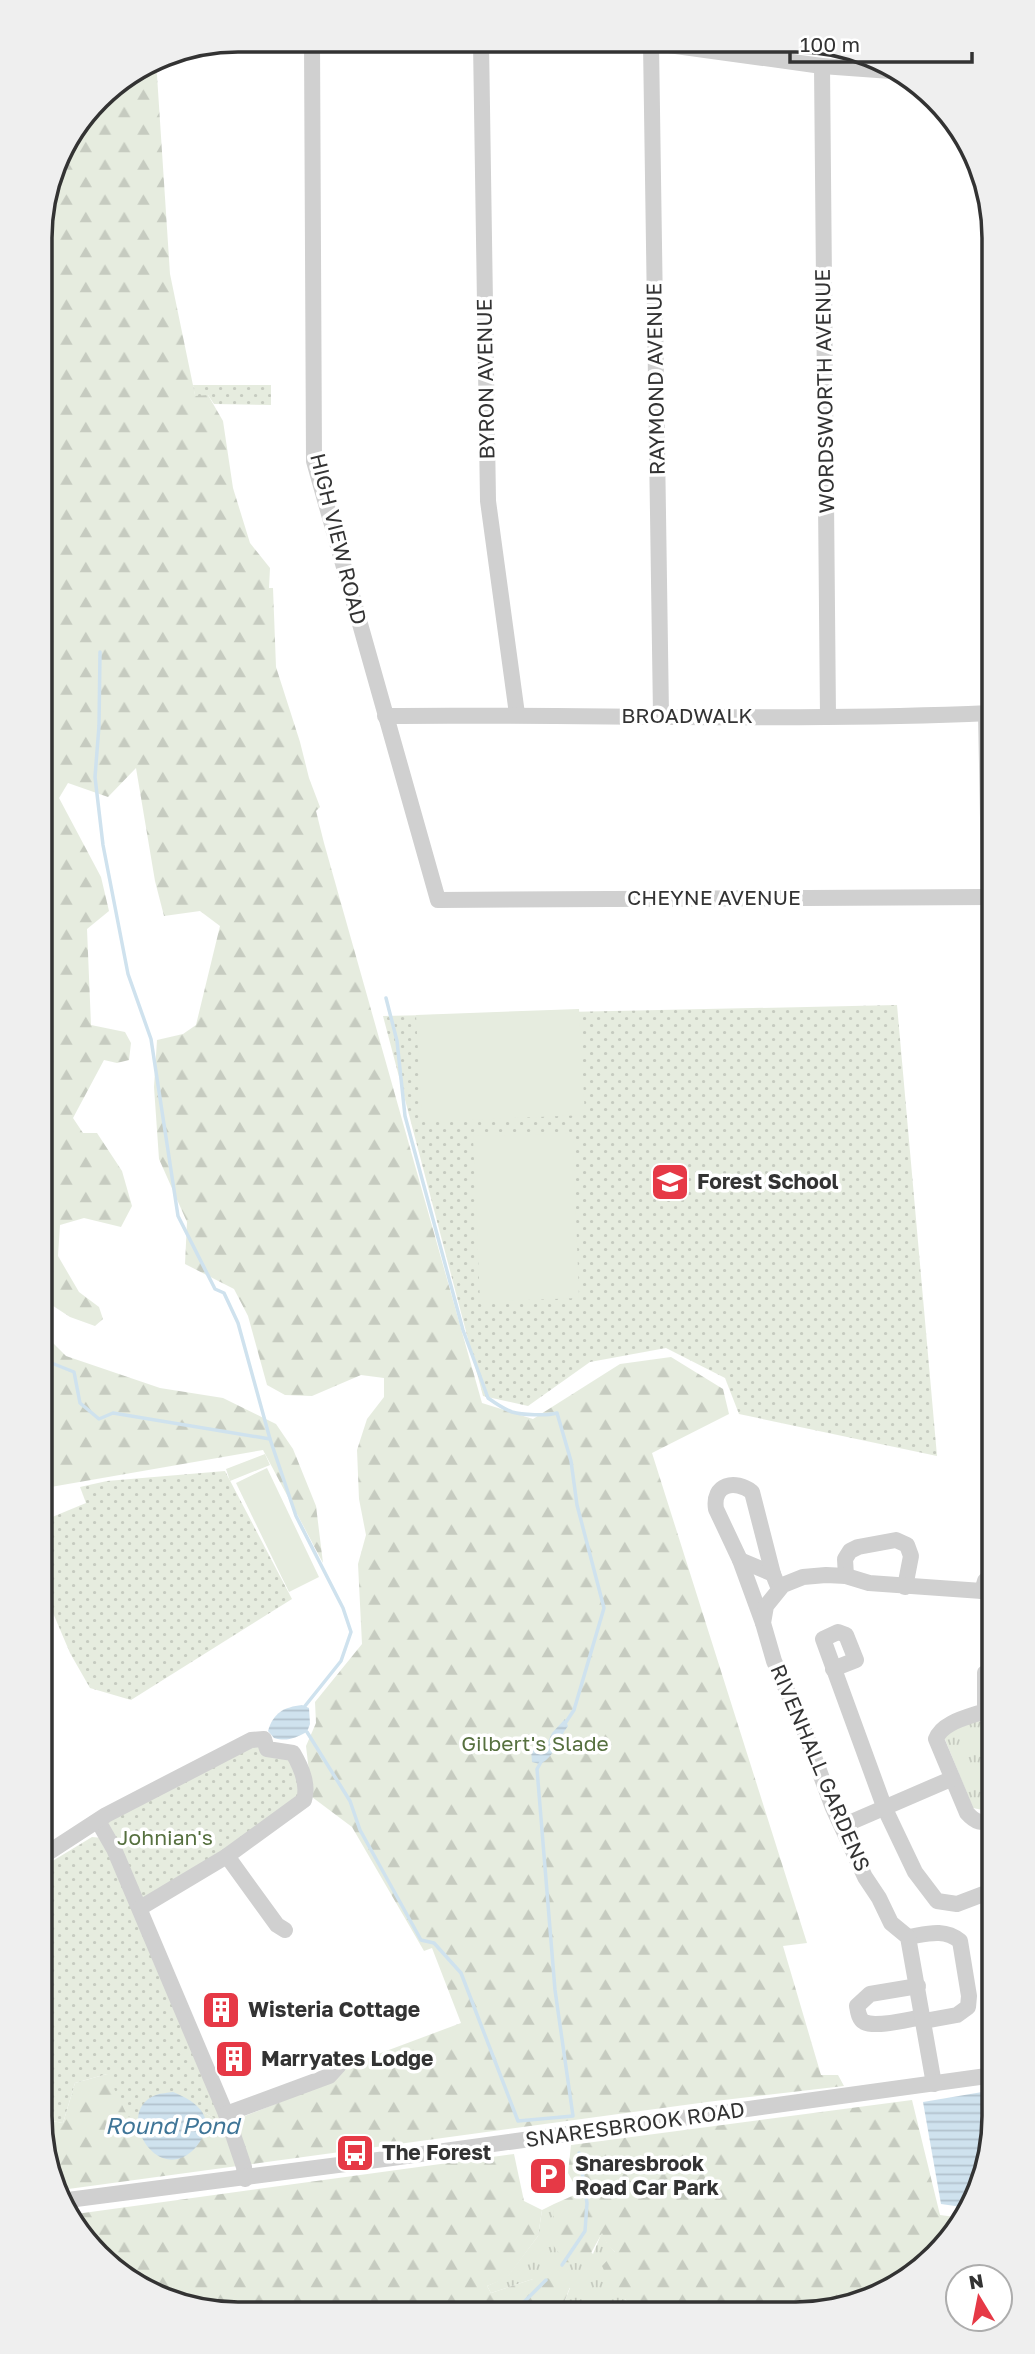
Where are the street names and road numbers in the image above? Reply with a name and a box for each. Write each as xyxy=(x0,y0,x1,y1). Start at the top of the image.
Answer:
street label: WORDSWORTH AVENUE xyxy=(809,268,839,514)
street label: RAYMOND AVENUE xyxy=(640,283,670,475)
street label: BYRON AVENUE xyxy=(471,298,499,460)
street label: HIGH VIEW ROAD xyxy=(305,450,373,627)
street label: BROADWALK xyxy=(621,702,753,728)
street label: CHEYNE AVENUE xyxy=(627,884,801,910)
street label: RIVENHALL GARDENS xyxy=(765,1660,876,1875)
street label: SNARESBROOK ROAD xyxy=(523,2096,746,2152)

